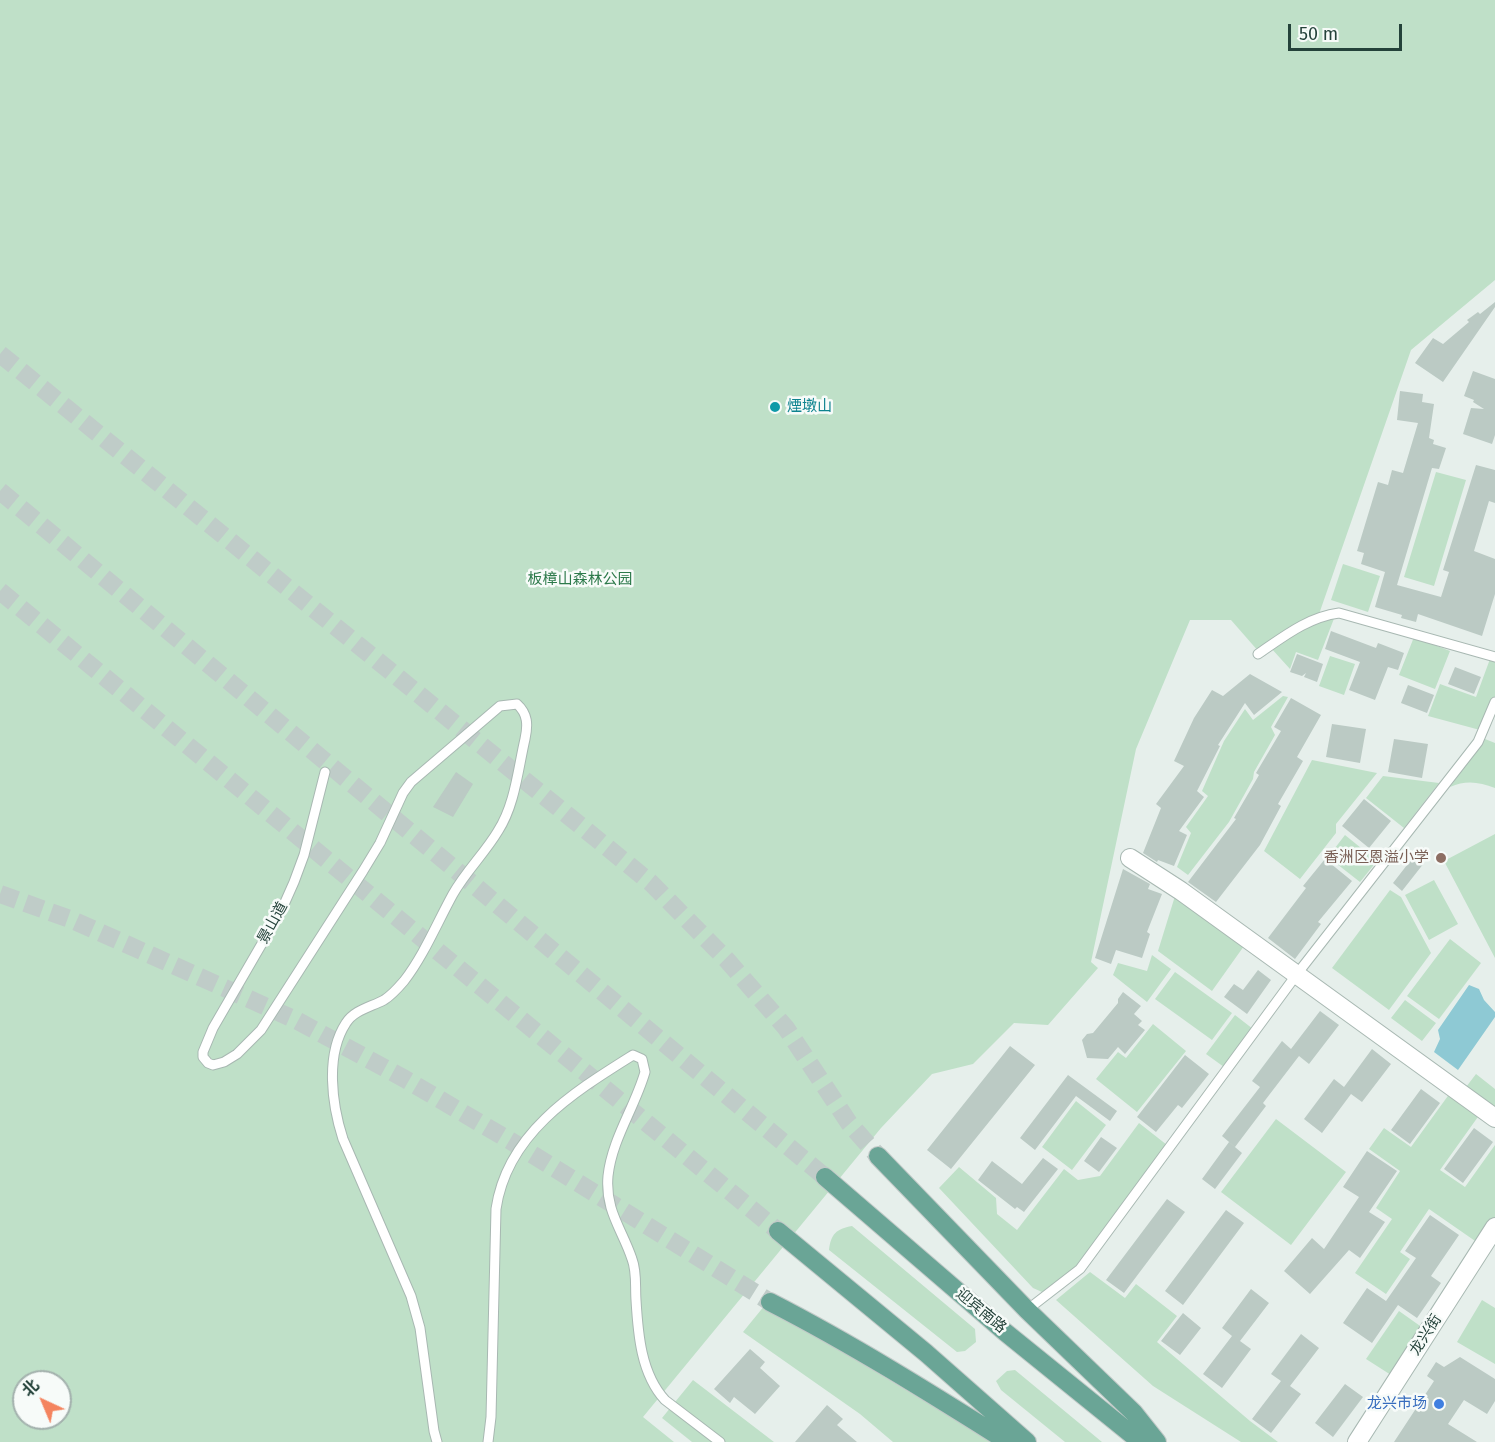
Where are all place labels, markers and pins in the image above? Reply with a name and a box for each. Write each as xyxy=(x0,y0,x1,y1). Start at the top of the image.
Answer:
place label: 煙墩山 xyxy=(787,398,832,416)
marker: 煙墩山 xyxy=(768,400,782,414)
place label: 香洲区恩溢小学 xyxy=(1324,849,1429,867)
marker: 香洲区恩溢小学 xyxy=(1434,851,1448,865)
place label: 龙兴市场 xyxy=(1367,1395,1427,1413)
marker: 龙兴市场 xyxy=(1432,1397,1446,1411)

